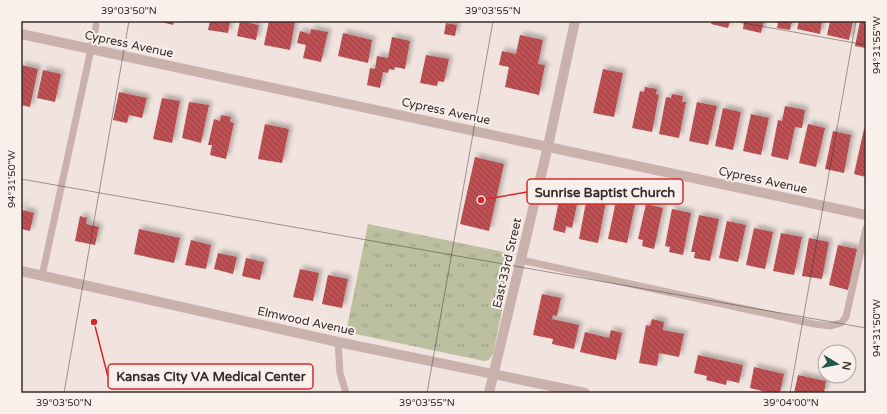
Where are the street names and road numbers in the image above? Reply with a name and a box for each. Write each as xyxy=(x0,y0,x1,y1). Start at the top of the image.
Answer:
street label: Cypress Avenue xyxy=(83,28,175,60)
street label: Cypress Avenue xyxy=(400,95,492,127)
street label: Cypress Avenue xyxy=(717,164,809,196)
street label: East 33rd Street xyxy=(490,216,524,310)
street label: Elmwood Avenue xyxy=(256,304,356,338)

